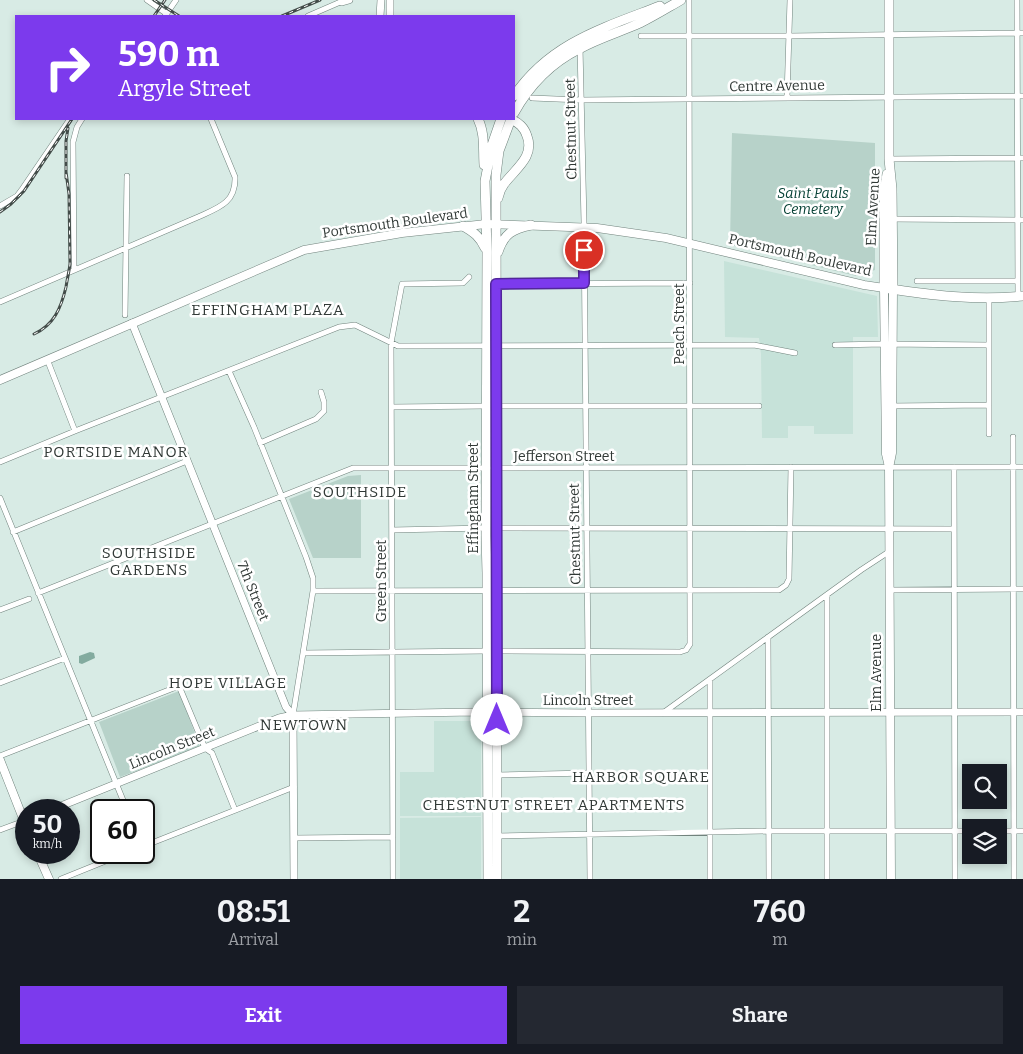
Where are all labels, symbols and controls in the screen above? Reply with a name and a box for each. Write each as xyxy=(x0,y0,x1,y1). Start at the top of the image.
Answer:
text: 590 m xyxy=(118,33,219,75)
icon: right xyxy=(35,35,100,100)
text: Argyle Street xyxy=(118,75,251,102)
street label: Centre Avenue xyxy=(729,77,825,95)
street label: Chestnut Street xyxy=(562,78,580,180)
street label: Elm Avenue xyxy=(862,168,884,246)
park label: Saint Pauls Cemetery xyxy=(777,185,849,218)
street label: Portsmouth Boulevard xyxy=(321,204,469,242)
pin xyxy=(563,229,605,271)
street label: Portsmouth Boulevard xyxy=(727,230,873,280)
icon: arrive xyxy=(570,236,598,264)
street label: Peach Street xyxy=(671,283,688,365)
district label: EFFINGHAM PLAZA xyxy=(191,301,345,319)
street label: Effingham Street xyxy=(465,442,482,554)
district label: PORTSIDE MANOR xyxy=(43,443,189,461)
street label: Jefferson Street xyxy=(512,448,615,465)
district label: SOUTHSIDE xyxy=(313,483,407,501)
street label: Chestnut Street xyxy=(566,483,584,585)
street label: Green Street xyxy=(373,540,390,622)
district label: SOUTHSIDE GARDENS xyxy=(102,544,196,579)
street label: 7th Street xyxy=(233,559,273,623)
street label: Elm Avenue xyxy=(868,634,885,712)
district label: HOPE VILLAGE xyxy=(169,674,287,692)
street label: Lincoln Street xyxy=(543,692,633,709)
position arrow xyxy=(470,693,522,745)
district label: NEWTOWN xyxy=(260,716,348,734)
street label: Lincoln Street xyxy=(127,723,217,773)
map controls xyxy=(962,764,1007,864)
button: search xyxy=(962,764,1007,809)
district label: HARBOR SQUARE xyxy=(572,768,710,786)
district label: CHESTNUT STREET APARTMENTS xyxy=(422,796,686,814)
speed limit sign: 60 xyxy=(90,799,155,864)
text: 50 xyxy=(33,810,62,840)
button: layers xyxy=(962,819,1007,864)
text: km/h xyxy=(33,837,62,851)
text: 08:51 xyxy=(217,894,290,930)
text: 2 xyxy=(513,894,530,930)
text: 760 xyxy=(754,894,806,930)
text: Arrival xyxy=(228,930,279,949)
text: min xyxy=(507,930,537,949)
text: m xyxy=(772,930,788,949)
button: Exit xyxy=(20,986,507,1044)
button: Share xyxy=(517,986,1003,1044)

